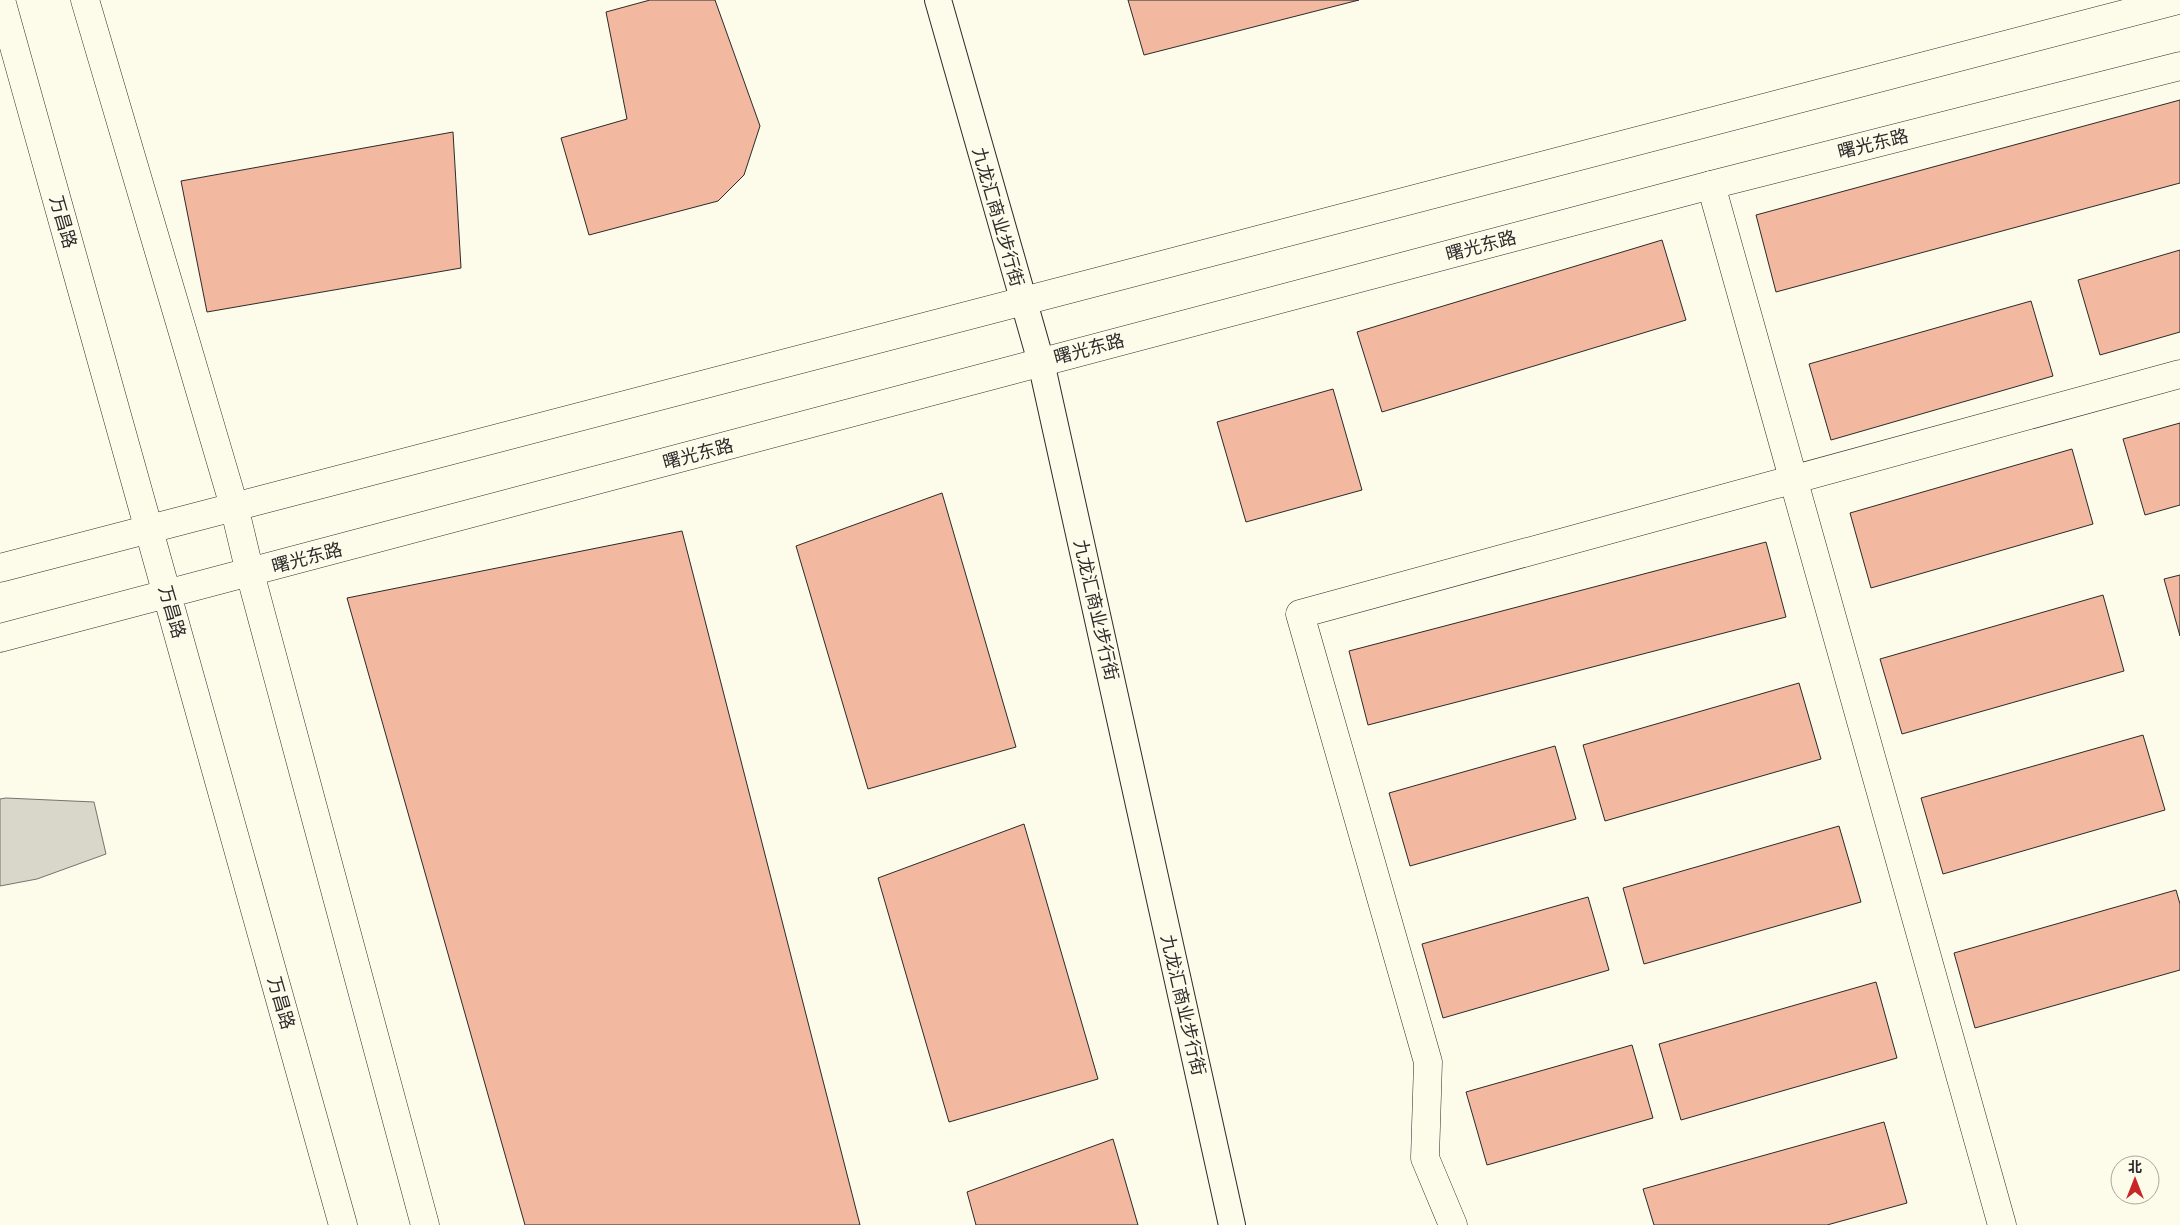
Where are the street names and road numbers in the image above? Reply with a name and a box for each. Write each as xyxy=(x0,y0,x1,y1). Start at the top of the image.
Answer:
street label: 曙光东路 xyxy=(1835,125,1911,163)
street label: 九龙汇商业步行街 xyxy=(968,145,1028,289)
street label: 万昌路 xyxy=(45,193,81,251)
street label: 曙光东路 xyxy=(1443,226,1519,266)
street label: 曙光东路 xyxy=(1051,329,1127,369)
street label: 曙光东路 xyxy=(660,434,736,474)
street label: 九龙汇商业步行街 xyxy=(1069,537,1123,683)
street label: 曙光东路 xyxy=(269,538,345,578)
street label: 万昌路 xyxy=(154,583,190,641)
street label: 九龙汇商业步行街 xyxy=(1156,932,1210,1078)
street label: 万昌路 xyxy=(263,974,299,1032)

